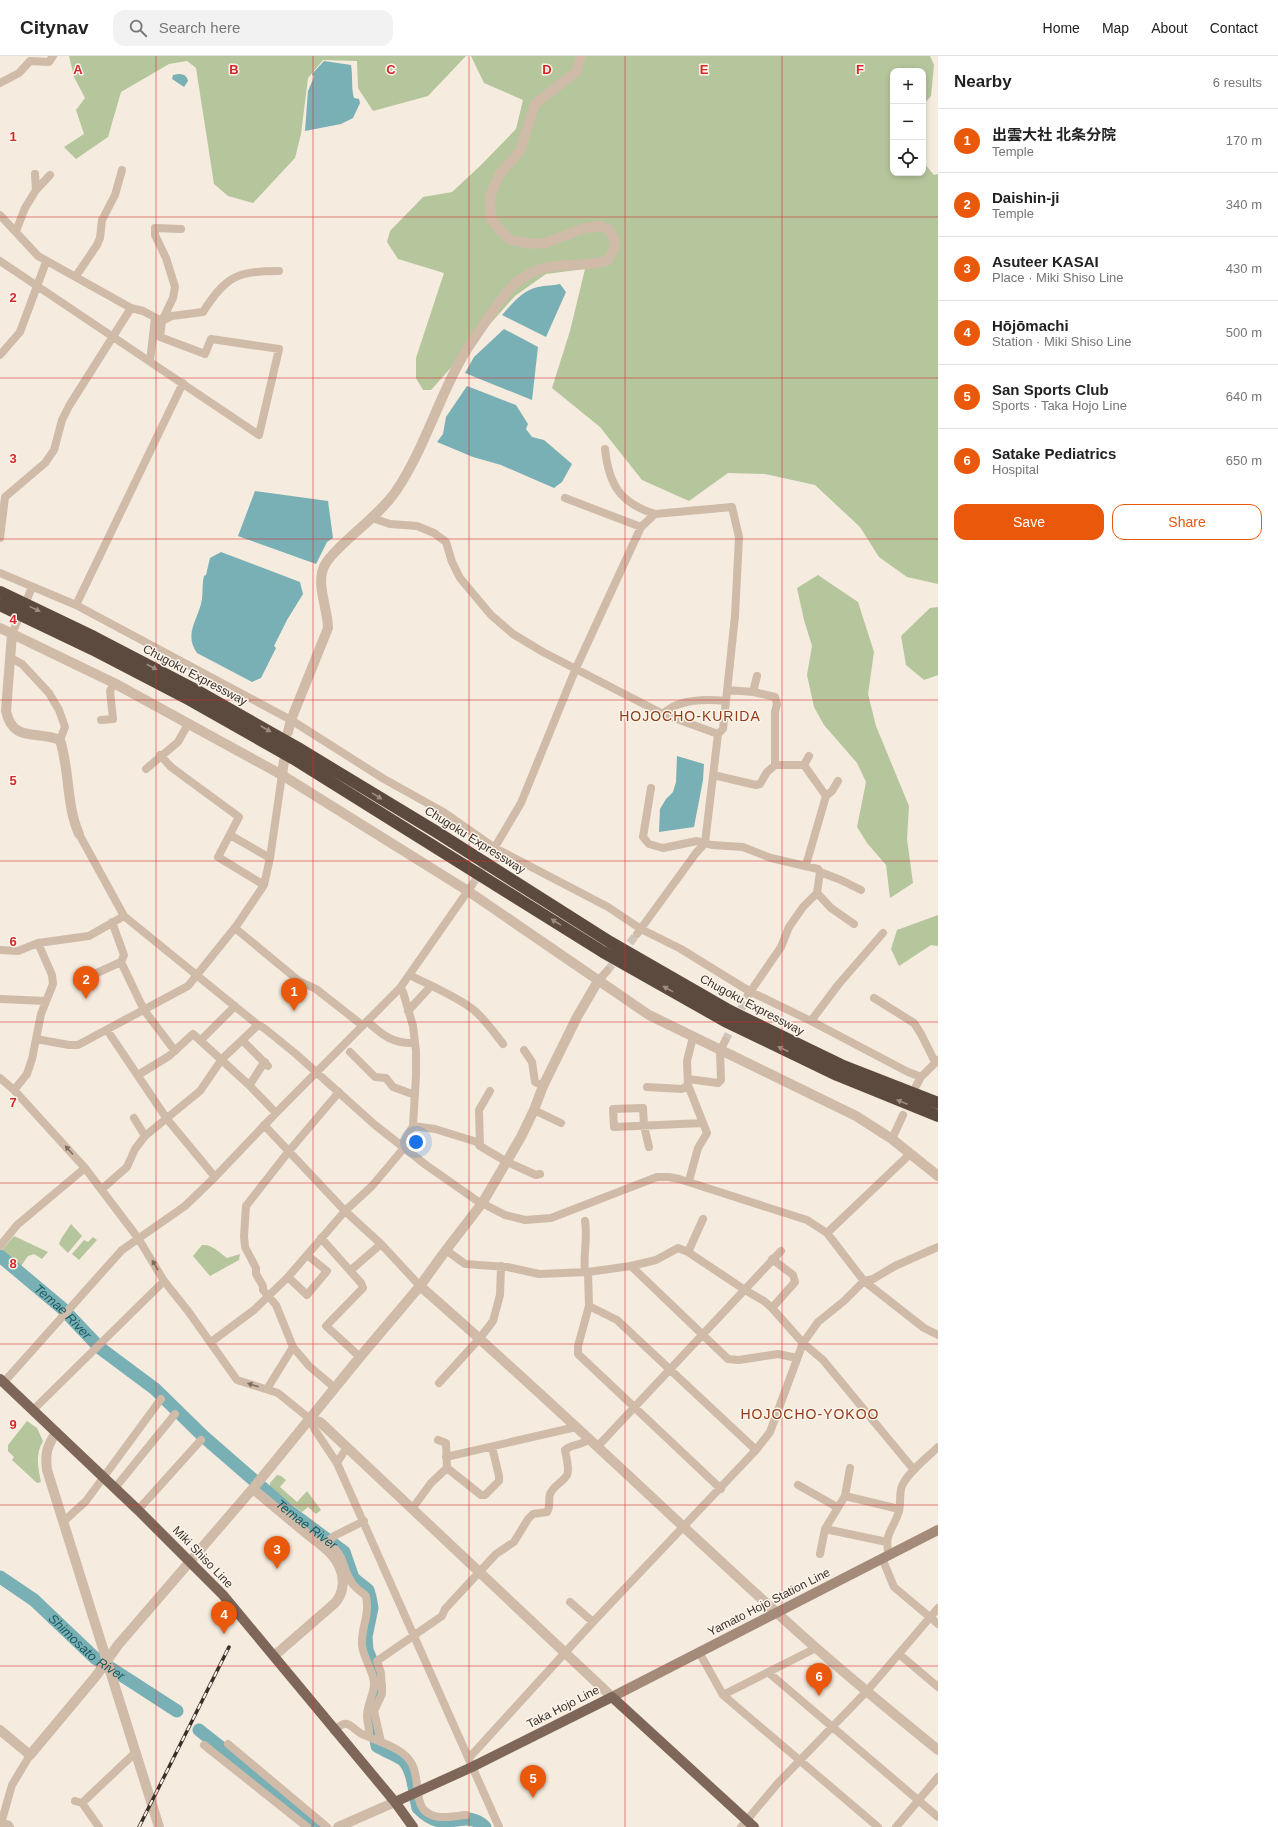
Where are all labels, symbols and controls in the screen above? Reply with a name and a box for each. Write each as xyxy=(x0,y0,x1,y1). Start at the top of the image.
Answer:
search box xyxy=(113,10,393,46)
text: Citynav xyxy=(20,17,89,38)
icon: search xyxy=(127,17,149,39)
text: Search here xyxy=(159,19,240,36)
text: Home xyxy=(1043,20,1080,36)
text: Map xyxy=(1102,20,1129,36)
text: About xyxy=(1151,20,1188,36)
text: Contact xyxy=(1210,20,1258,36)
text: A xyxy=(73,62,83,77)
text: B xyxy=(229,62,239,77)
text: C xyxy=(386,62,396,77)
text: D xyxy=(542,62,552,77)
text: E xyxy=(700,62,709,77)
text: F xyxy=(856,62,864,77)
map controls xyxy=(890,68,926,176)
button: + xyxy=(890,68,926,104)
text: Nearby xyxy=(954,72,1012,91)
text: 6 results xyxy=(1213,75,1262,90)
button: − xyxy=(890,104,926,140)
text: 出雲大社 北条分院 xyxy=(992,126,1116,143)
text: 1 xyxy=(9,129,17,144)
text: 1 xyxy=(963,133,971,148)
text: 170 m xyxy=(1226,133,1262,148)
button: locate xyxy=(890,140,926,176)
text: Temple xyxy=(992,144,1034,159)
text: Daishin-ji xyxy=(992,189,1060,206)
text: 2 xyxy=(963,197,971,212)
text: 340 m xyxy=(1226,197,1262,212)
text: Temple xyxy=(992,206,1034,221)
text: Asuteer KASAI xyxy=(992,253,1099,270)
text: 3 xyxy=(963,261,971,276)
text: 430 m xyxy=(1226,261,1262,276)
text: Place · Miki Shiso Line xyxy=(992,270,1124,285)
text: 2 xyxy=(9,290,17,305)
text: Hōjōmachi xyxy=(992,317,1069,334)
text: 4 xyxy=(963,325,971,340)
text: 500 m xyxy=(1226,325,1262,340)
text: Station · Miki Shiso Line xyxy=(992,334,1131,349)
text: San Sports Club xyxy=(992,381,1109,398)
text: 5 xyxy=(963,389,971,404)
text: 640 m xyxy=(1226,389,1262,404)
text: Sports · Taka Hojo Line xyxy=(992,398,1127,413)
text: Satake Pediatrics xyxy=(992,445,1116,462)
text: 3 xyxy=(9,451,17,466)
text: 6 xyxy=(963,453,971,468)
text: 650 m xyxy=(1226,453,1262,468)
text: Hospital xyxy=(992,462,1039,477)
button: Save xyxy=(954,504,1104,540)
button: Share xyxy=(1112,504,1262,540)
one-way arrow xyxy=(30,606,41,612)
text: 4 xyxy=(9,612,17,627)
street label: Chugoku Expressway xyxy=(140,642,250,708)
one-way arrow xyxy=(146,664,157,670)
district label: HOJOCHO-KURIDA xyxy=(619,708,761,724)
one-way arrow xyxy=(260,726,271,733)
text: 5 xyxy=(9,773,17,788)
one-way arrow xyxy=(372,792,382,800)
street label: Chugoku Expressway xyxy=(422,803,528,877)
one-way arrow xyxy=(551,918,561,926)
text: 6 xyxy=(9,934,17,949)
pin: 2 xyxy=(73,966,99,999)
street label: Chugoku Expressway xyxy=(697,972,807,1038)
pin: 1 xyxy=(281,978,307,1011)
one-way arrow xyxy=(662,985,674,992)
one-way arrow xyxy=(777,1046,788,1052)
text: 7 xyxy=(9,1095,17,1110)
one-way arrow xyxy=(895,1098,907,1104)
your location xyxy=(406,1132,426,1152)
one-way arrow xyxy=(64,1145,74,1155)
text: 8 xyxy=(9,1256,17,1271)
one-way arrow xyxy=(151,1259,158,1271)
water label: Temae River xyxy=(31,1281,95,1343)
one-way arrow xyxy=(247,1382,259,1388)
district label: HOJOCHO-YOKOO xyxy=(740,1406,880,1422)
text: 9 xyxy=(9,1417,17,1432)
water label: Temae River xyxy=(273,1496,341,1553)
street label: Miki Shiso Line xyxy=(170,1523,236,1591)
pin: 3 xyxy=(264,1536,290,1569)
street label: Yamato Hojo Station Line xyxy=(706,1565,833,1639)
pin: 4 xyxy=(211,1601,237,1634)
water label: Shimosato River xyxy=(45,1611,128,1684)
pin: 6 xyxy=(806,1663,832,1696)
street label: Taka Hojo Line xyxy=(524,1683,602,1731)
pin: 5 xyxy=(520,1765,546,1798)

